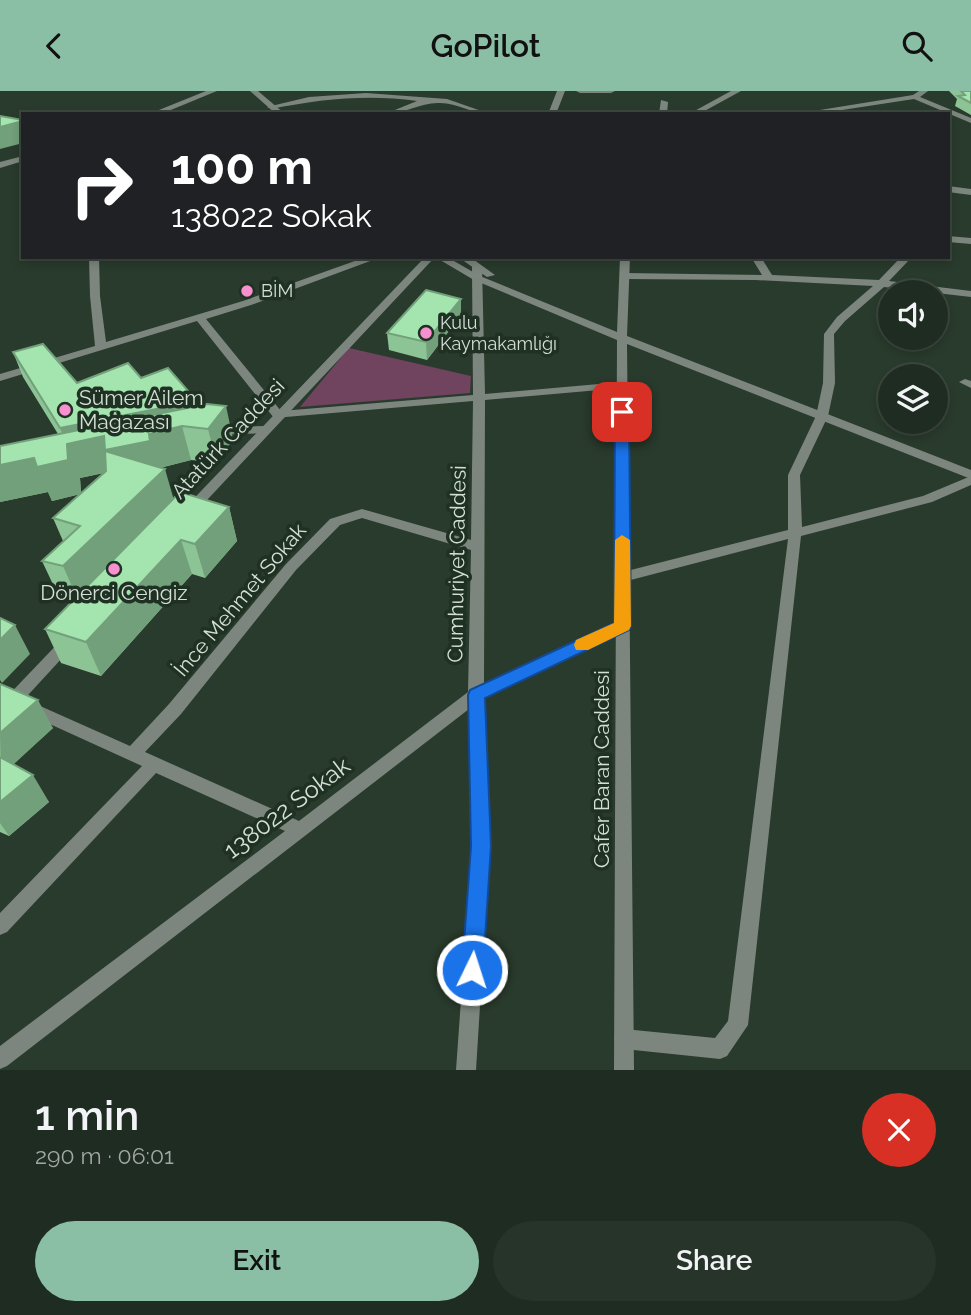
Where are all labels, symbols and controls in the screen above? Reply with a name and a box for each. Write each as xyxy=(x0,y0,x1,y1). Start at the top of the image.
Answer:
icon: back xyxy=(35,27,73,65)
text: GoPilot xyxy=(430,27,541,64)
icon: search xyxy=(898,27,936,65)
text: 100 m xyxy=(171,138,313,195)
icon: right xyxy=(56,140,147,231)
text: 138022 Sokak xyxy=(171,197,372,234)
place label: BİM xyxy=(261,280,293,301)
map controls xyxy=(878,280,948,434)
button: sound xyxy=(878,280,948,350)
marker: BİM xyxy=(239,283,255,299)
place label: Kulu Kaymakamlığı xyxy=(440,312,557,354)
marker: Kulu Kaymakamlığı xyxy=(418,325,434,341)
button: layers xyxy=(878,364,948,434)
street label: Atatürk Caddesi xyxy=(166,374,289,504)
pin xyxy=(592,382,652,442)
place label: Sümer Ailem Mağazası xyxy=(79,385,204,434)
icon: arrive xyxy=(603,393,641,431)
marker: Sümer Ailem Mağazası xyxy=(57,402,73,418)
street label: Cumhuriyet Caddesi xyxy=(442,465,471,663)
street label: İnce Mehmet Sokak xyxy=(168,518,311,681)
marker: Dönerci Cengiz xyxy=(106,561,122,577)
place label: Dönerci Cengiz xyxy=(40,580,188,605)
street label: Cafer Baran Caddesi xyxy=(589,670,614,868)
street label: 138022 Sokak xyxy=(218,751,356,864)
position arrow xyxy=(435,933,509,1007)
text: 1 min xyxy=(35,1091,139,1140)
button: close xyxy=(862,1093,936,1167)
text: 290 m · 06:01 xyxy=(35,1142,174,1169)
button: Exit xyxy=(35,1221,479,1301)
button: Share xyxy=(493,1221,936,1301)

